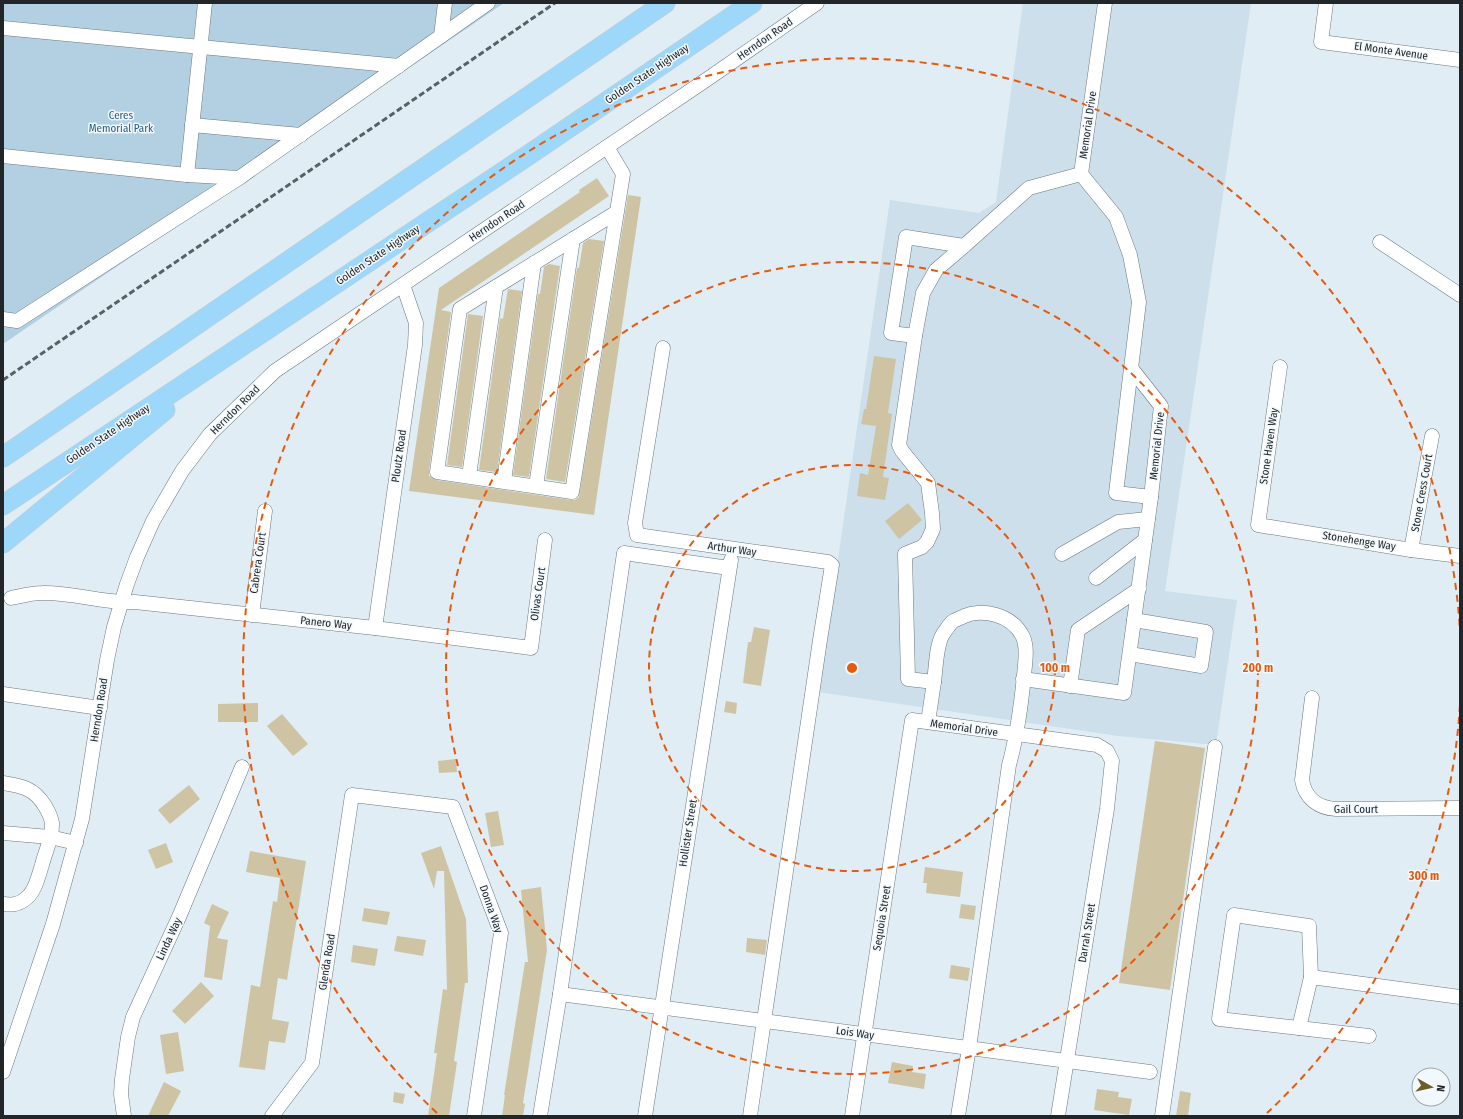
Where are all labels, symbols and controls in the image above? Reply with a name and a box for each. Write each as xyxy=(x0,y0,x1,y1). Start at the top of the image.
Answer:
street label: Herndon Road xyxy=(735,15,795,63)
street label: El Monte Avenue xyxy=(1353,39,1429,63)
street label: Golden State Highway xyxy=(603,41,691,107)
street label: Memorial Drive xyxy=(1077,90,1099,160)
park label: Ceres Memorial Park xyxy=(89,109,154,135)
street label: Herndon Road xyxy=(467,198,527,244)
street label: Golden State Highway xyxy=(334,222,422,288)
street label: Herndon Road xyxy=(208,383,262,437)
street label: Golden State Highway xyxy=(64,401,152,467)
street label: Stone Haven Way xyxy=(1257,407,1281,485)
street label: Memorial Drive xyxy=(1147,411,1167,481)
street label: Ploutz Road xyxy=(389,429,409,483)
street label: Stone Cress Court xyxy=(1409,453,1435,533)
street label: Stonehenge Way xyxy=(1321,529,1397,553)
street label: Cabrera Court xyxy=(247,531,269,594)
street label: Arthur Way xyxy=(707,539,757,559)
street label: Olivas Court xyxy=(528,566,548,622)
street label: Panero Way xyxy=(300,614,352,632)
centre of rings xyxy=(845,661,859,675)
text: 100 m xyxy=(1040,661,1070,675)
text: 200 m xyxy=(1242,661,1273,675)
street label: Herndon Road xyxy=(88,677,110,743)
street label: Memorial Drive xyxy=(929,717,999,739)
street label: Hollister Street xyxy=(676,798,700,868)
street label: Gail Court xyxy=(1334,803,1379,816)
text: 300 m xyxy=(1408,869,1439,883)
street label: Donna Way xyxy=(477,883,505,935)
street label: Sequoia Street xyxy=(870,884,894,952)
street label: Darrah Street xyxy=(1076,902,1098,964)
street label: Linda Way xyxy=(154,916,185,962)
street label: Glenda Road xyxy=(316,933,338,991)
street label: Lois Way xyxy=(835,1024,875,1042)
north arrow xyxy=(1411,1067,1451,1107)
text: N xyxy=(1434,1084,1447,1092)

